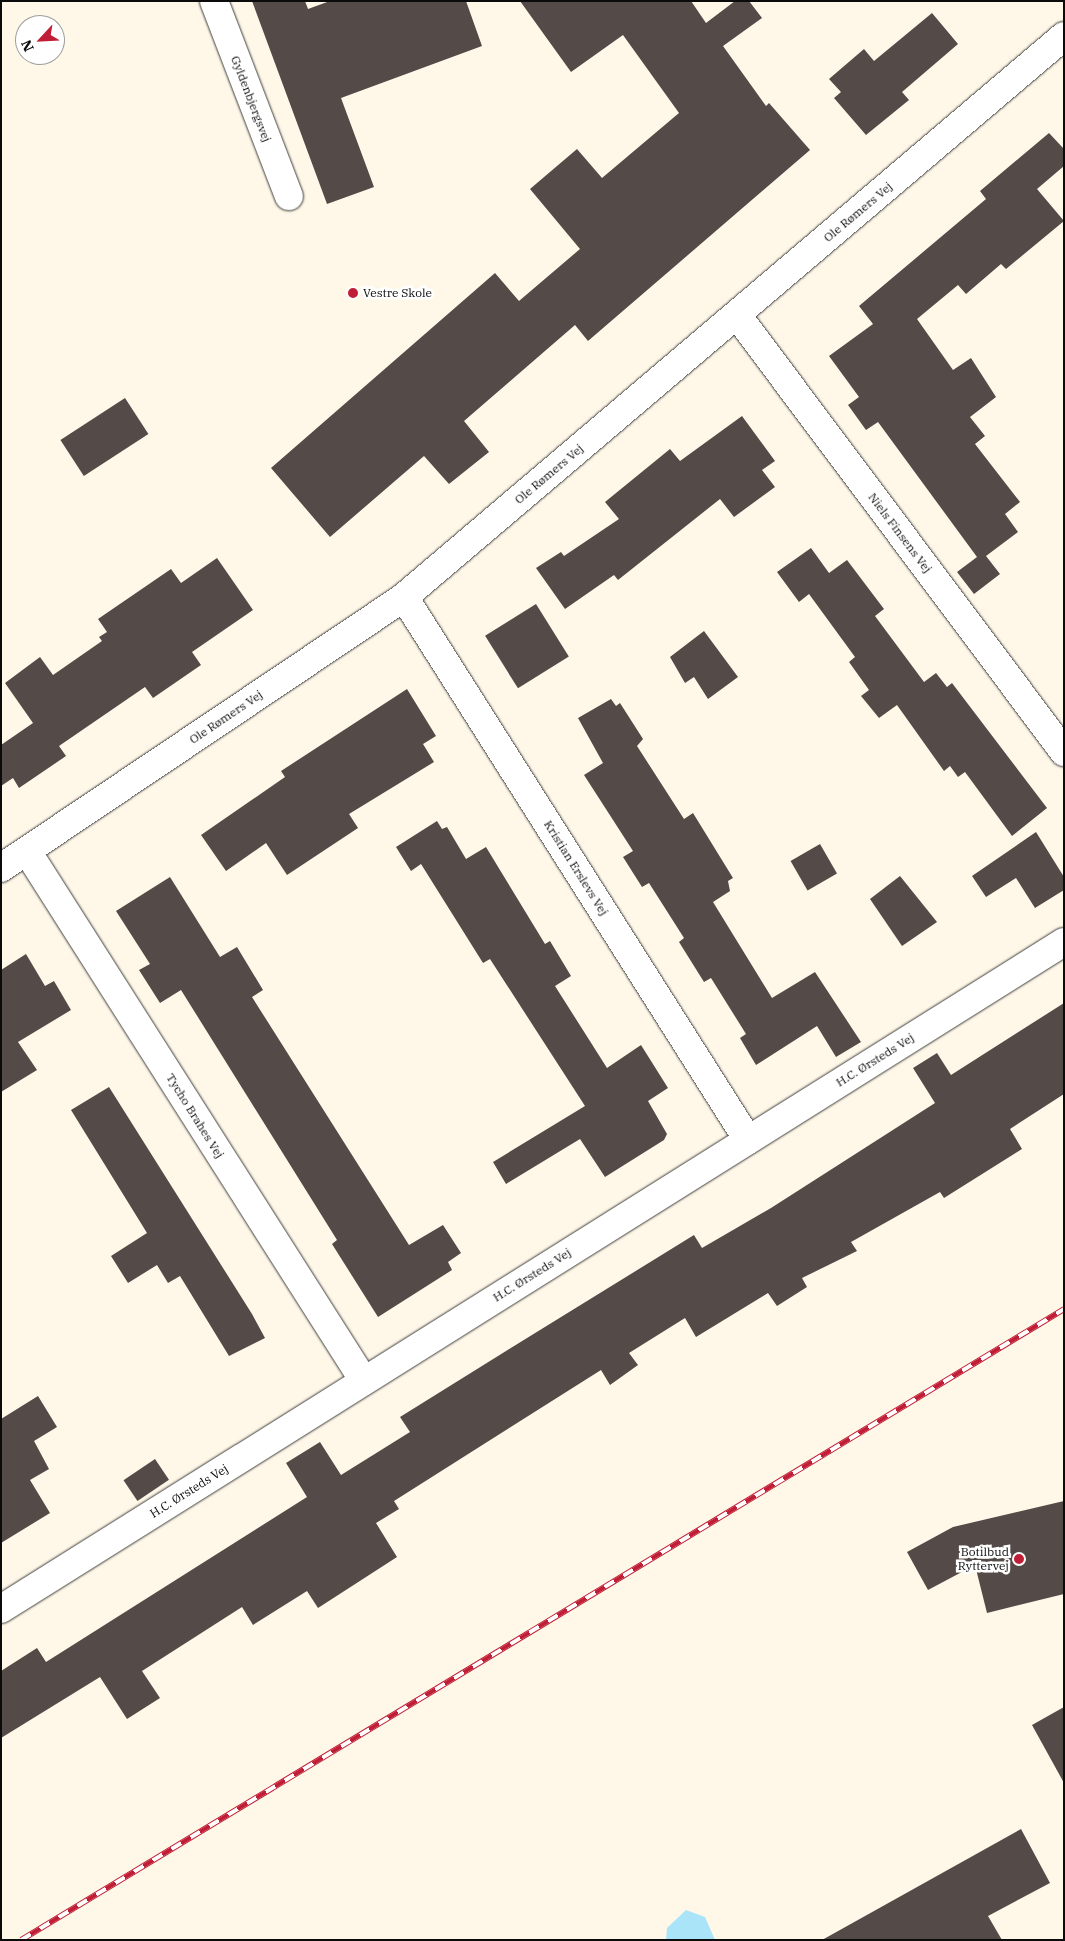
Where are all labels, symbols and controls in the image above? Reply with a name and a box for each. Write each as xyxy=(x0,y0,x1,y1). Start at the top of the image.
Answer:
north arrow xyxy=(15,15,65,65)
text: N xyxy=(17,37,38,55)
street label: Gyldenbjergsvej xyxy=(228,54,274,144)
street label: Ole Rømers Vej xyxy=(821,179,895,245)
place label: Vestre Skole xyxy=(363,286,432,300)
marker: Vestre Skole xyxy=(347,287,359,299)
street label: Ole Rømers Vej xyxy=(512,441,586,507)
street label: Niels Finsens Vej xyxy=(865,490,935,576)
street label: Ole Rømers Vej xyxy=(187,687,265,747)
street label: Kristian Erslevs Vej xyxy=(541,818,611,918)
street label: H.C. Ørsteds Vej xyxy=(833,1030,917,1090)
street label: Tycho Brahes Vej xyxy=(163,1071,227,1161)
street label: H.C. Ørsteds Vej xyxy=(490,1245,574,1305)
street label: H.C. Ørsteds Vej xyxy=(147,1461,231,1521)
place label: Botilbud Ryttervej xyxy=(958,1545,1009,1573)
marker: Botilbud Ryttervej xyxy=(1013,1553,1025,1565)

